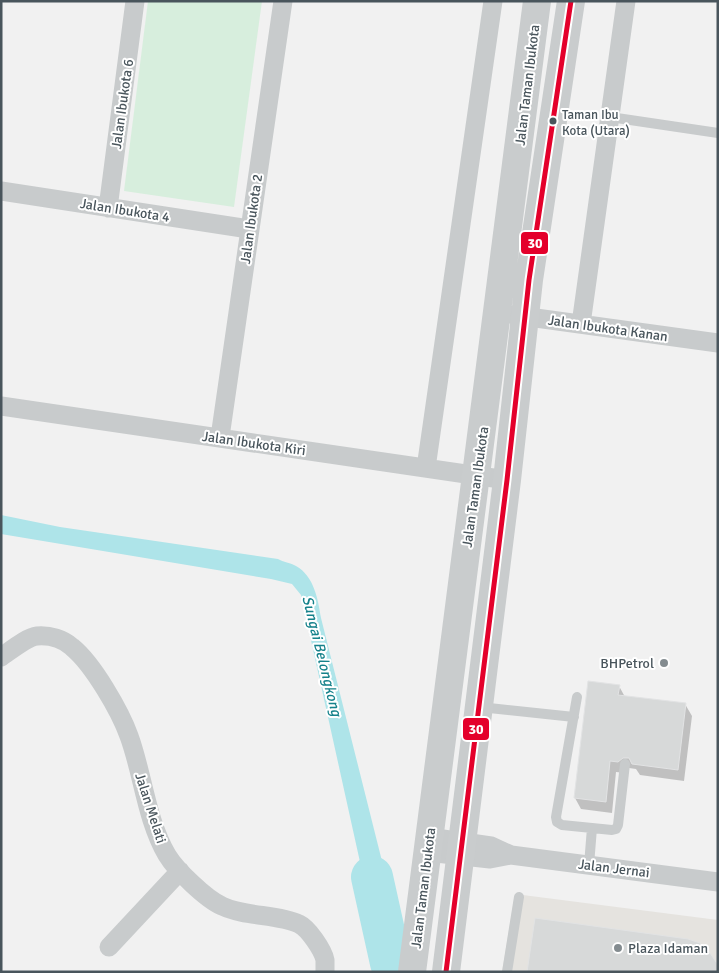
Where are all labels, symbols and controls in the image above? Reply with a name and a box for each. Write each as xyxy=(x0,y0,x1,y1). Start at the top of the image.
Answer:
street label: Jalan Taman Ibukota xyxy=(512,24,543,147)
street label: Jalan Ibukota 6 xyxy=(108,58,137,150)
place label: Taman Ibu Kota (Utara) xyxy=(562,107,630,139)
marker: Taman Ibu Kota (Utara) xyxy=(548,116,558,126)
street label: Jalan Ibukota 2 xyxy=(237,173,266,265)
street label: Jalan Ibukota 4 xyxy=(79,195,171,226)
line badge: 30 xyxy=(520,231,549,255)
text: 30 xyxy=(527,235,543,252)
street label: Jalan Ibukota Kanan xyxy=(547,312,669,345)
street label: Jalan Taman Ibukota xyxy=(459,426,492,549)
street label: Jalan Ibukota Kiri xyxy=(201,428,307,459)
water label: Sungai Belongkong xyxy=(298,594,346,719)
place label: BHPetrol xyxy=(600,655,654,672)
marker: BHPetrol xyxy=(658,657,670,669)
line badge: 30 xyxy=(462,717,490,741)
text: 30 xyxy=(468,721,484,738)
street label: Jalan Melati xyxy=(131,771,170,846)
street label: Jalan Taman Ibukota xyxy=(408,827,439,950)
street label: Jalan Jernai xyxy=(577,856,651,881)
place label: Plaza Idaman xyxy=(628,940,708,957)
marker: Plaza Idaman xyxy=(612,942,624,954)

